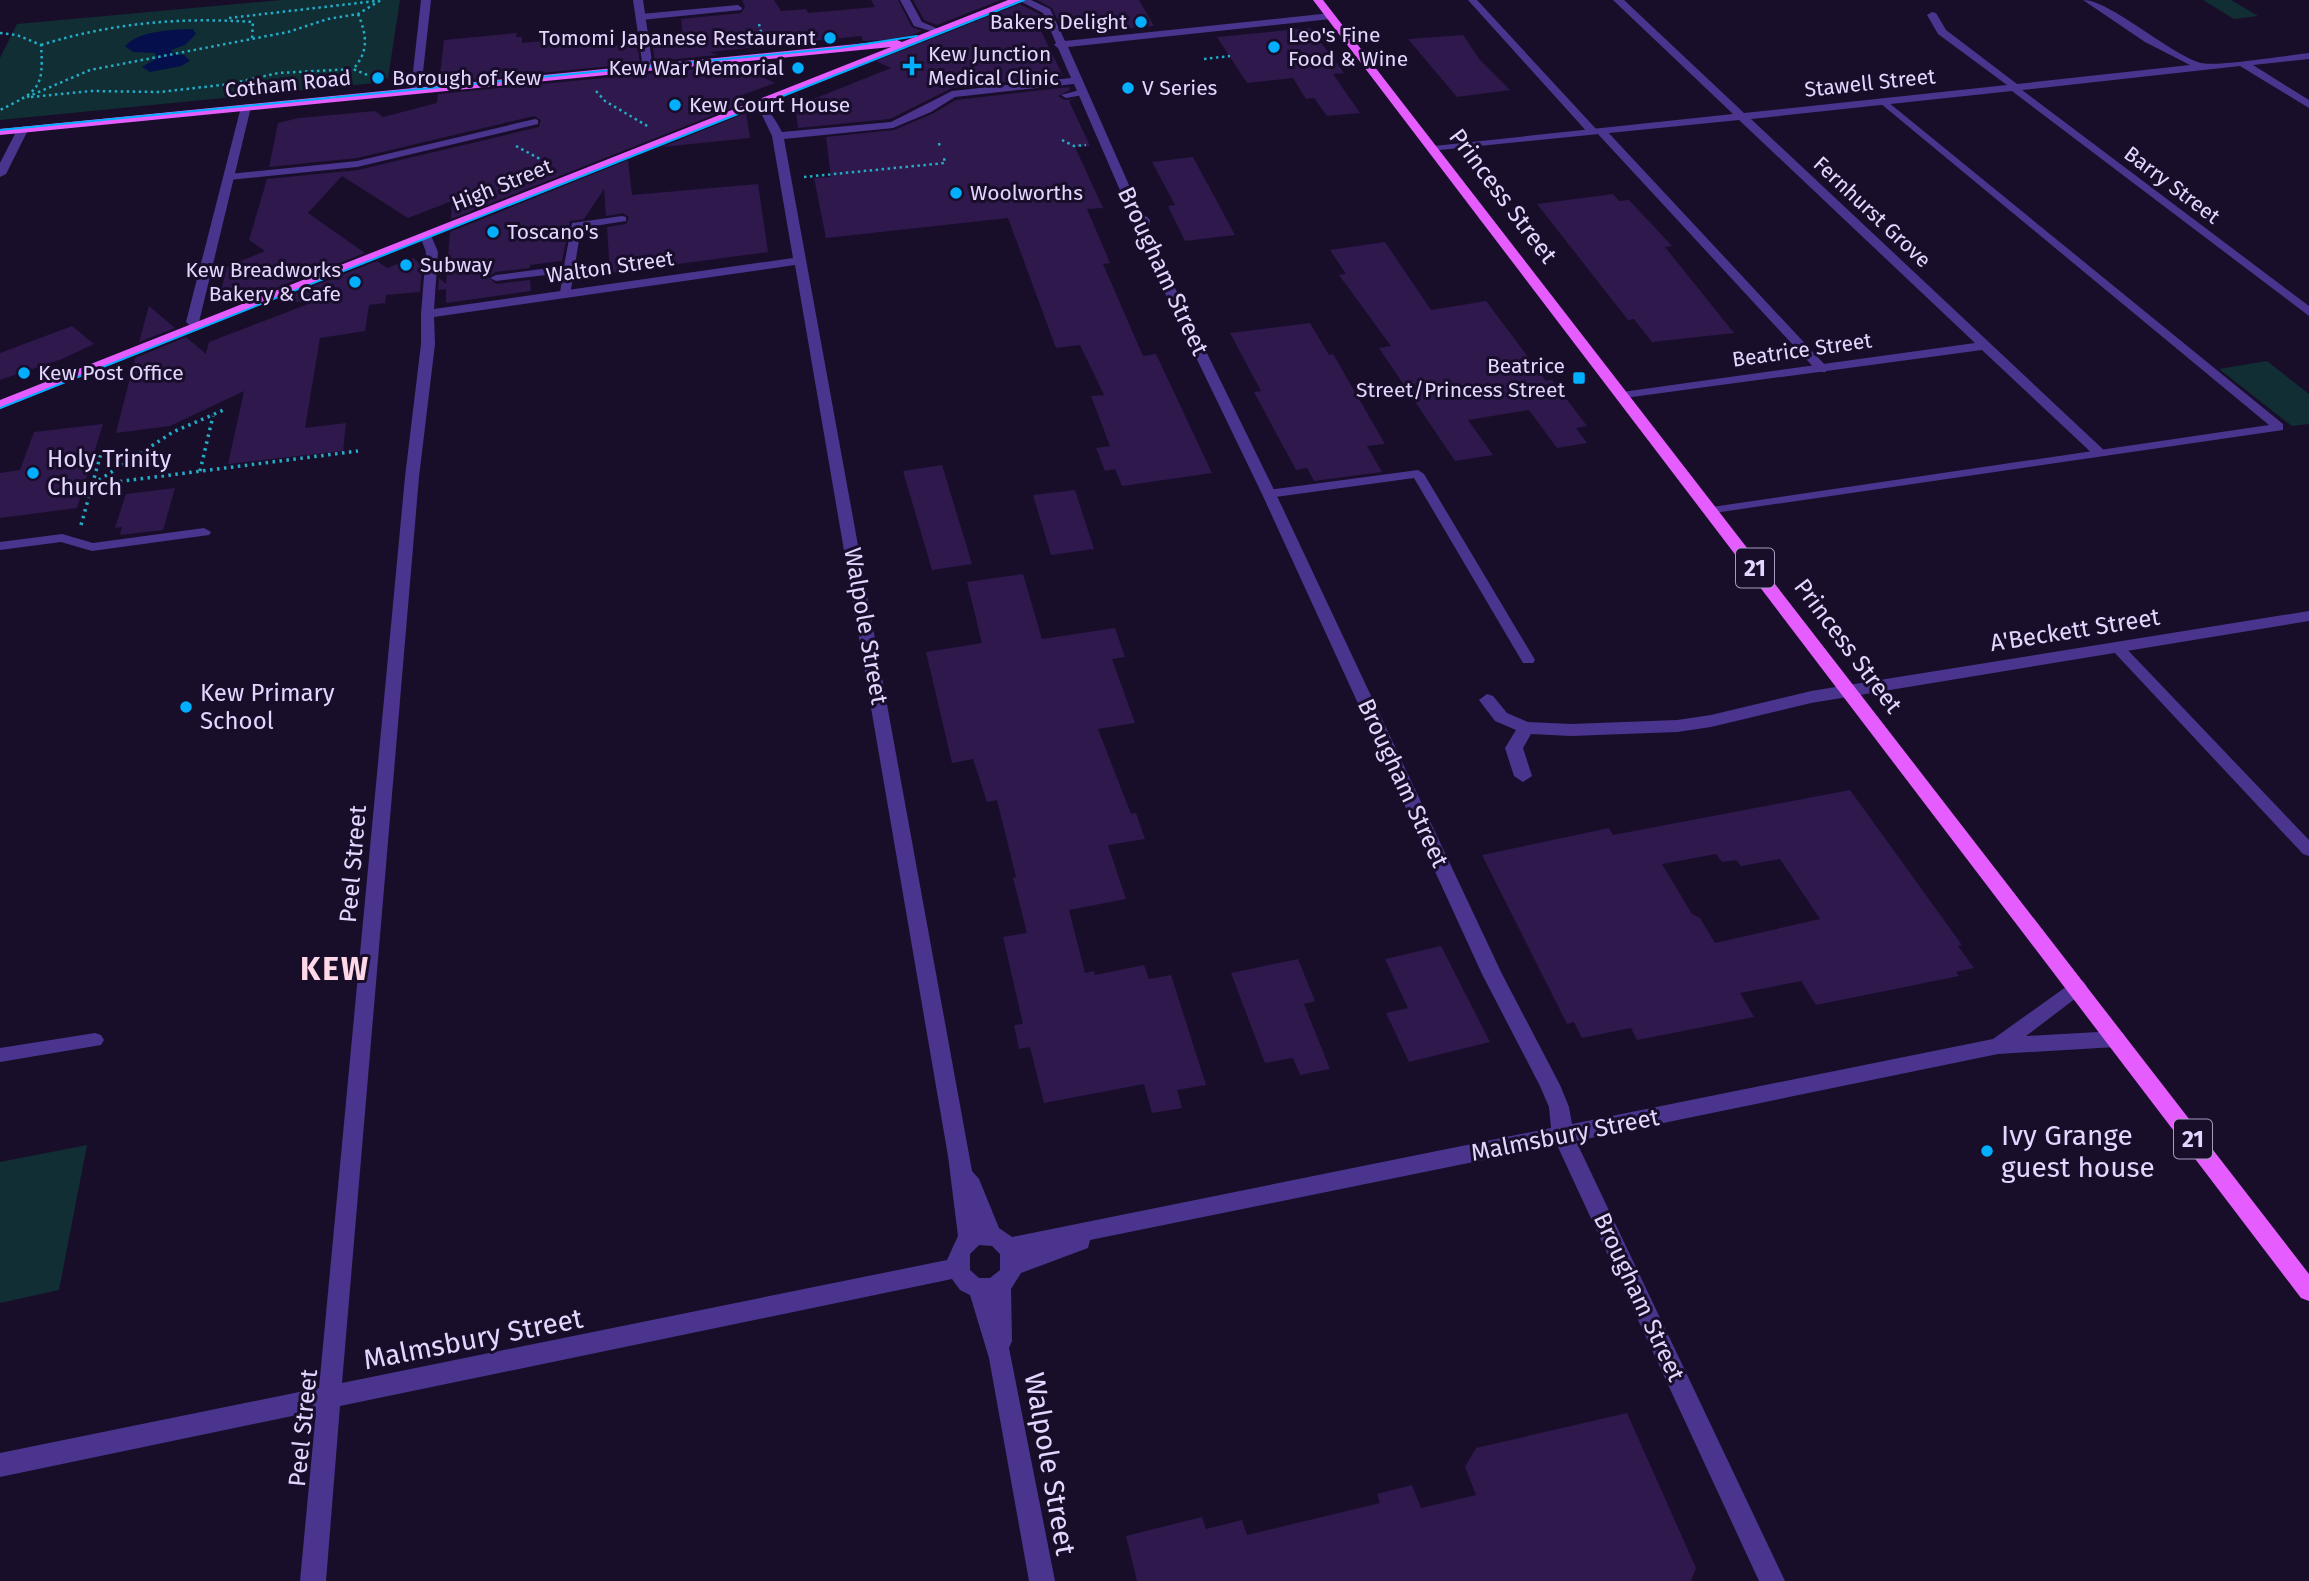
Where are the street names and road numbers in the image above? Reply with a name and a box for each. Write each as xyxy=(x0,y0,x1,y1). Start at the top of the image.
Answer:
street label: Stawell Street xyxy=(1803,63,1937,103)
street label: Cotham Road xyxy=(224,64,352,104)
street label: Princess Street xyxy=(1443,123,1563,269)
street label: Barry Street xyxy=(2119,141,2225,230)
street label: Fernhurst Grove xyxy=(1808,151,1936,273)
street label: High Street xyxy=(448,153,556,217)
street label: Brougham Street xyxy=(1112,182,1214,360)
street label: Walton Street xyxy=(545,245,676,289)
street label: Beatrice Street xyxy=(1731,327,1874,373)
street label: Walpole Street xyxy=(838,545,894,707)
road number: 21 xyxy=(1736,548,1774,588)
street label: Princess Street xyxy=(1788,573,1908,719)
street label: A'Beckett Street xyxy=(1988,603,2162,657)
street label: Brougham Street xyxy=(1352,694,1454,872)
street label: Peel Street xyxy=(334,804,372,924)
street label: Malmsbury Street xyxy=(1469,1103,1662,1167)
road number: 21 xyxy=(2174,1120,2212,1158)
street label: Brougham Street xyxy=(1588,1208,1690,1386)
street label: Malmsbury Street xyxy=(360,1301,586,1376)
street label: Peel Street xyxy=(283,1368,323,1488)
street label: Walpole Street xyxy=(1018,1370,1082,1559)

